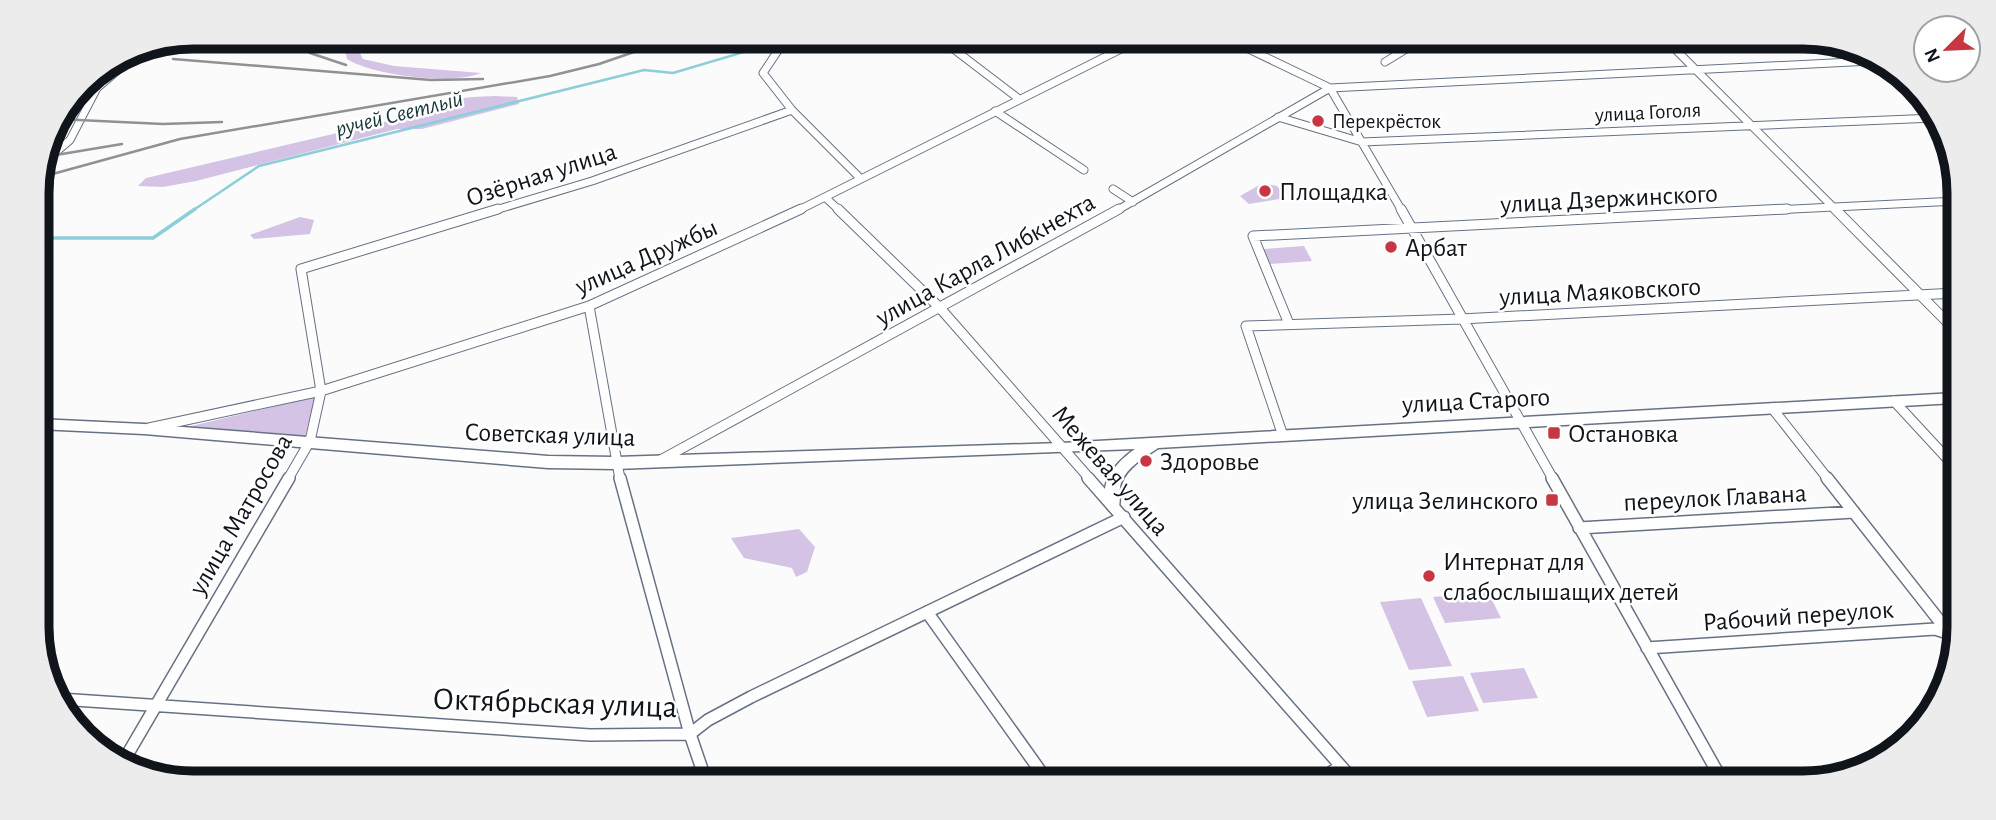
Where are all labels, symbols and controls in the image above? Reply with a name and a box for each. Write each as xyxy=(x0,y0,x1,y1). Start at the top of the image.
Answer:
north arrow xyxy=(1912,14,1982,84)
text: N xyxy=(1921,45,1944,65)
water label: ручей Светлый xyxy=(333,88,465,141)
street label: улица Гоголя xyxy=(1593,99,1702,126)
place label: Перекрёсток xyxy=(1332,111,1441,132)
marker: Перекрёсток xyxy=(1310,113,1326,129)
street label: Озёрная улица xyxy=(463,138,620,212)
place label: Площадка xyxy=(1279,179,1388,205)
street label: улица Дзержинского xyxy=(1499,180,1718,218)
marker: Площадка xyxy=(1257,183,1273,199)
street label: улица Карла Либкнехта xyxy=(871,189,1100,331)
street label: улица Дружбы xyxy=(570,214,721,300)
place label: Арбат xyxy=(1405,235,1468,261)
marker: Арбат xyxy=(1383,239,1399,255)
street label: улица Маяковского xyxy=(1498,274,1701,310)
street label: улица Старого xyxy=(1400,384,1551,418)
street label: Межевая улица xyxy=(1047,401,1174,541)
street label: Советская улица xyxy=(464,419,636,451)
place label: Остановка xyxy=(1568,421,1678,447)
marker: Остановка xyxy=(1546,425,1562,441)
street label: улица Матросова xyxy=(184,430,297,600)
place label: Здоровье xyxy=(1160,449,1259,475)
marker: Здоровье xyxy=(1138,453,1154,469)
street label: переулок Главана xyxy=(1623,480,1808,516)
place label: улица Зелинского xyxy=(1351,488,1538,514)
marker: улица Зелинского xyxy=(1544,492,1560,508)
place label: Интернат для слабослышащих детей xyxy=(1443,549,1679,605)
marker: Интернат для слабослышащих детей xyxy=(1421,568,1437,584)
street label: Рабочий переулок xyxy=(1702,596,1894,636)
street label: Октябрьская улица xyxy=(432,683,678,723)

